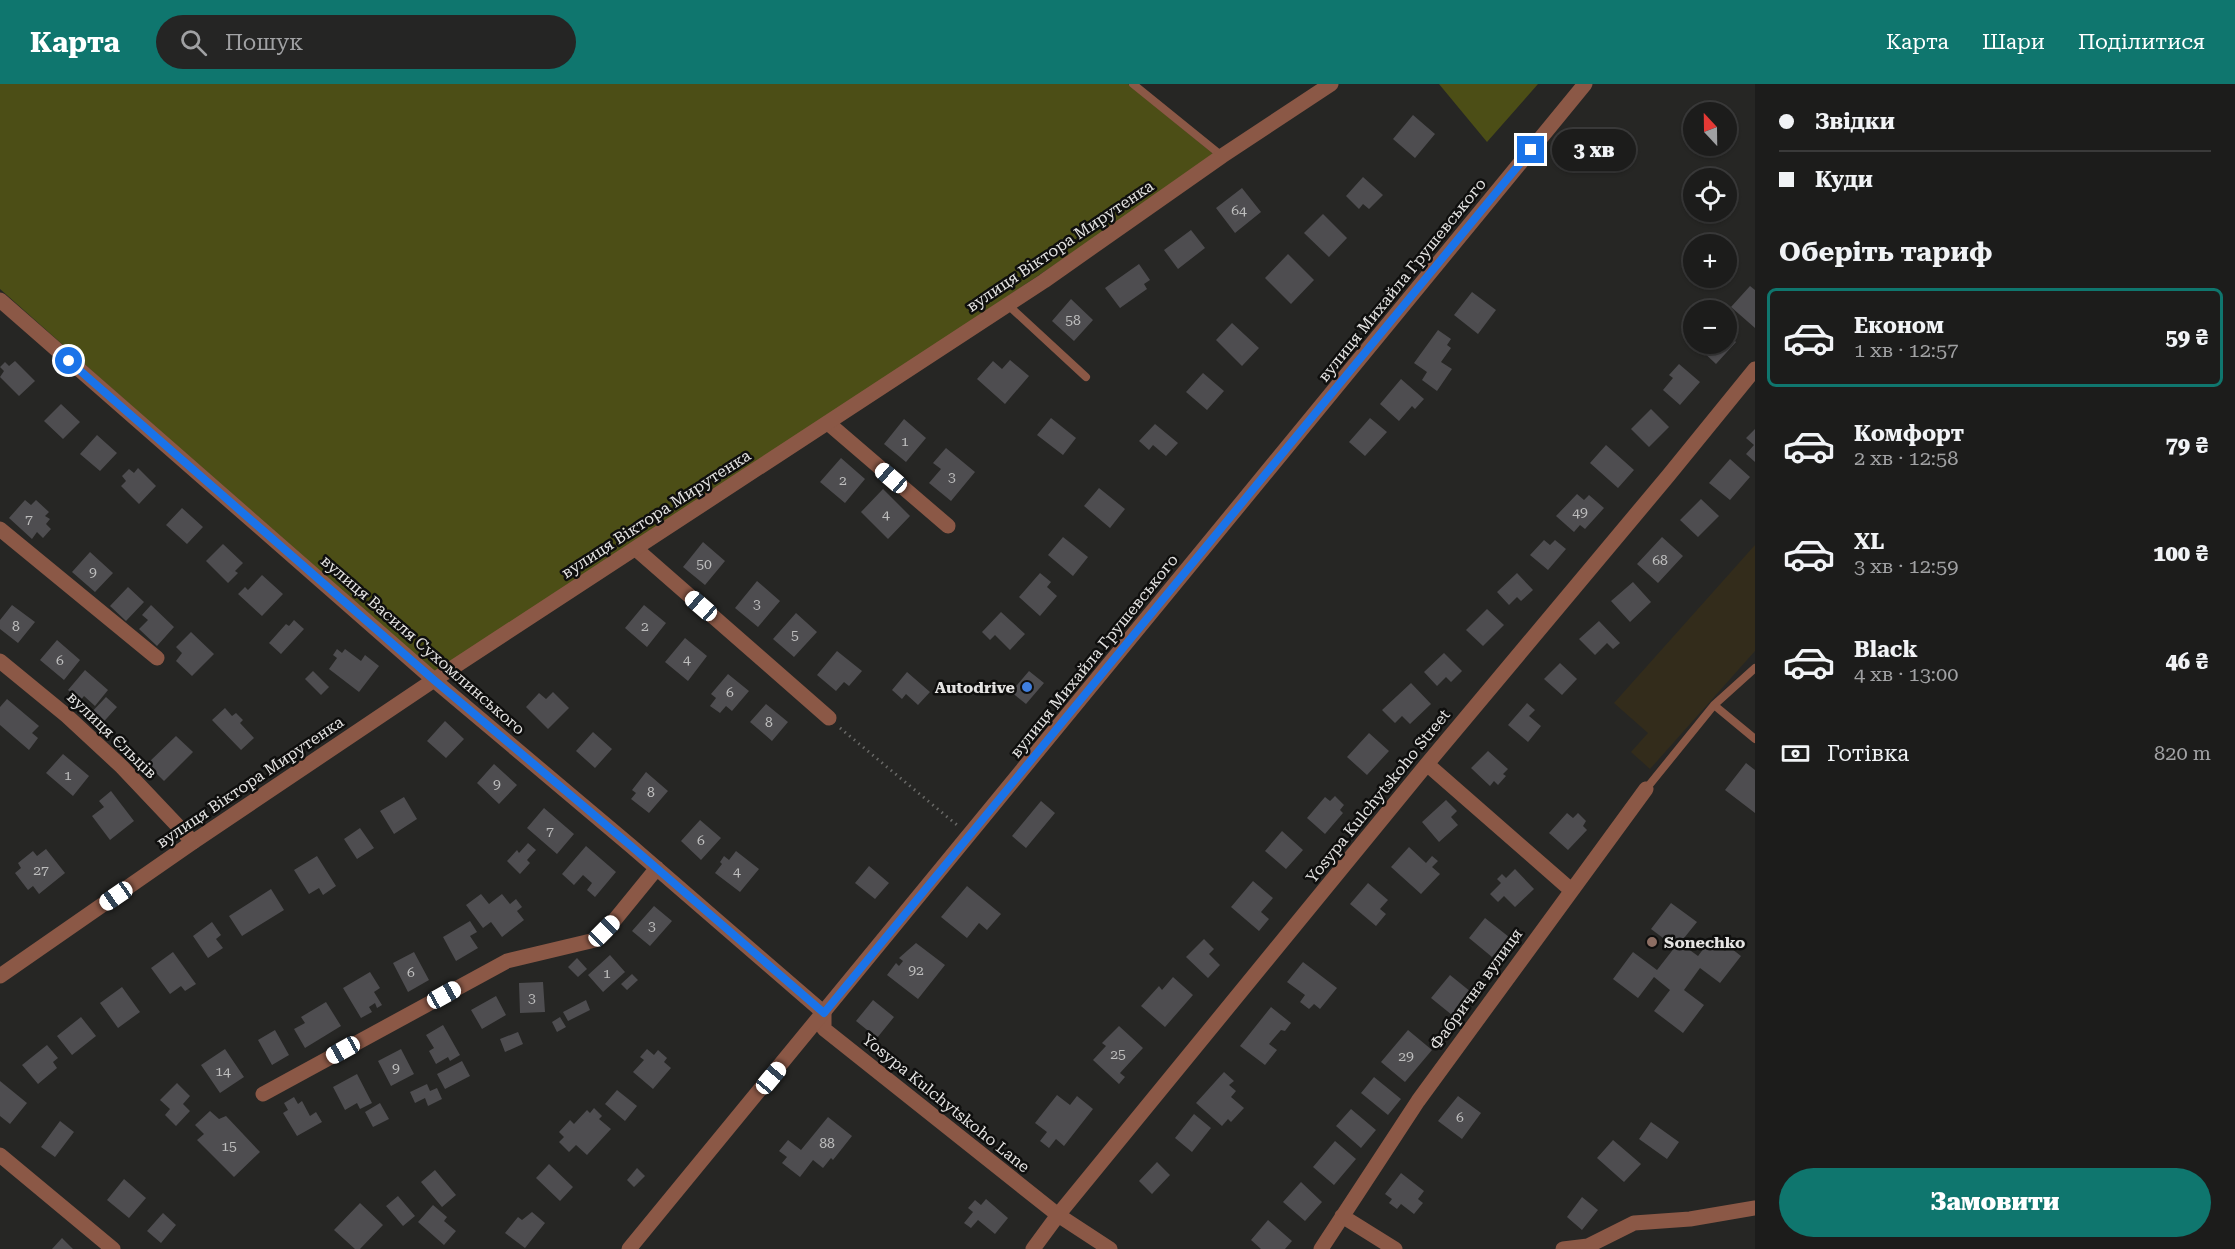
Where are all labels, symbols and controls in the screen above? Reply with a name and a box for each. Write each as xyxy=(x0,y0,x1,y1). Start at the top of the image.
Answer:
search box xyxy=(156,15,576,69)
text: Карта xyxy=(30,26,120,59)
icon: search xyxy=(177,26,210,59)
text: Пошук xyxy=(225,30,303,55)
text: Карта xyxy=(1886,30,1949,54)
text: Шари xyxy=(1982,30,2045,54)
text: Поділитися xyxy=(2078,30,2205,54)
north arrow xyxy=(1683,102,1737,156)
map controls xyxy=(1683,102,1737,354)
text: Звідки xyxy=(1815,109,1895,134)
callout: 3 хв xyxy=(1552,129,1636,171)
route end xyxy=(1517,136,1544,163)
text: 3 хв xyxy=(1574,138,1614,162)
text: Куди xyxy=(1815,167,1873,192)
button: locate xyxy=(1683,168,1737,222)
street label: вулиця Михайла Грушевського xyxy=(1314,174,1490,385)
street label: вулиця Віктора Мирутенка xyxy=(963,176,1157,316)
house number: 64 xyxy=(1231,202,1247,218)
button: + xyxy=(1683,234,1737,288)
text: Оберіть тариф xyxy=(1779,236,1992,268)
button: − xyxy=(1683,300,1737,354)
icon: car xyxy=(1782,311,1836,365)
house number: 58 xyxy=(1065,312,1081,328)
text: Економ xyxy=(1854,313,1944,338)
text: 59 ₴ xyxy=(2165,325,2208,350)
text: 1 хв · 12:57 xyxy=(1854,338,1958,362)
route start xyxy=(55,347,82,374)
icon: car xyxy=(1782,419,1836,473)
text: Комфорт xyxy=(1854,421,1964,446)
house number: 1 xyxy=(901,433,909,449)
text: 79 ₴ xyxy=(2165,433,2208,458)
street label: вулиця Віктора Мирутенка xyxy=(558,445,754,582)
text: 2 хв · 12:58 xyxy=(1854,446,1958,470)
car xyxy=(872,459,910,497)
house number: 3 xyxy=(948,469,956,485)
house number: 2 xyxy=(839,472,847,488)
house number: 49 xyxy=(1572,504,1588,520)
house number: 4 xyxy=(882,506,890,522)
house number: 7 xyxy=(25,511,33,527)
icon: car xyxy=(1782,527,1836,581)
text: XL xyxy=(1854,529,1884,554)
text: 100 ₴ xyxy=(2153,541,2208,566)
street label: вулиця Михайла Грушевського xyxy=(1006,550,1182,761)
street label: вулиця Василя Сухомлинського xyxy=(317,551,529,739)
house number: 68 xyxy=(1652,552,1668,568)
text: 3 хв · 12:59 xyxy=(1854,554,1958,578)
house number: 50 xyxy=(696,556,712,572)
house number: 9 xyxy=(89,564,97,580)
car xyxy=(682,587,720,625)
house number: 3 xyxy=(753,596,761,612)
house number: 8 xyxy=(12,618,20,634)
house number: 2 xyxy=(641,618,649,634)
house number: 5 xyxy=(791,627,799,643)
icon: car xyxy=(1782,635,1836,689)
text: Black xyxy=(1854,637,1918,662)
text: 46 ₴ xyxy=(2165,649,2208,674)
house number: 4 xyxy=(683,651,691,667)
house number: 6 xyxy=(56,652,64,668)
text: 4 хв · 13:00 xyxy=(1854,662,1958,686)
place label: Autodrive xyxy=(935,678,1015,697)
marker: Autodrive xyxy=(1020,680,1034,694)
house number: 6 xyxy=(726,684,734,700)
street label: вулиця Єльців xyxy=(63,687,161,783)
street label: Yosypa Kulchytskoho Street xyxy=(1302,705,1454,887)
street label: вулиця Віктора Мирутенка xyxy=(153,712,347,852)
house number: 8 xyxy=(765,714,773,730)
icon: cash xyxy=(1779,737,1812,770)
text: Готівка xyxy=(1827,741,1909,766)
text: 820 m xyxy=(2154,741,2211,765)
house number: 1 xyxy=(64,767,72,783)
house number: 9 xyxy=(493,776,501,792)
house number: 8 xyxy=(647,784,655,800)
house number: 7 xyxy=(546,823,554,839)
house number: 6 xyxy=(697,832,705,848)
house number: 27 xyxy=(33,862,49,878)
house number: 4 xyxy=(733,863,741,879)
car xyxy=(96,878,136,914)
car xyxy=(585,912,623,950)
house number: 3 xyxy=(648,918,656,934)
street label: Фабрична вулиця xyxy=(1426,925,1526,1053)
place label: Sonechko xyxy=(1664,933,1745,952)
marker: Sonechko xyxy=(1645,935,1659,949)
house number: 92 xyxy=(908,962,924,978)
house number: 6 xyxy=(407,964,415,980)
house number: 1 xyxy=(603,965,611,981)
car xyxy=(424,978,464,1012)
house number: 3 xyxy=(528,990,536,1006)
street label: Yosypa Kulchytskoho Lane xyxy=(858,1030,1034,1177)
car xyxy=(323,1033,363,1067)
house number: 25 xyxy=(1110,1046,1126,1062)
house number: 29 xyxy=(1398,1048,1414,1064)
car xyxy=(753,1058,789,1098)
house number: 9 xyxy=(392,1060,400,1076)
house number: 14 xyxy=(215,1063,231,1079)
house number: 6 xyxy=(1456,1109,1464,1125)
house number: 88 xyxy=(819,1135,835,1151)
house number: 15 xyxy=(221,1138,237,1154)
button: Замовити xyxy=(1779,1168,2211,1237)

